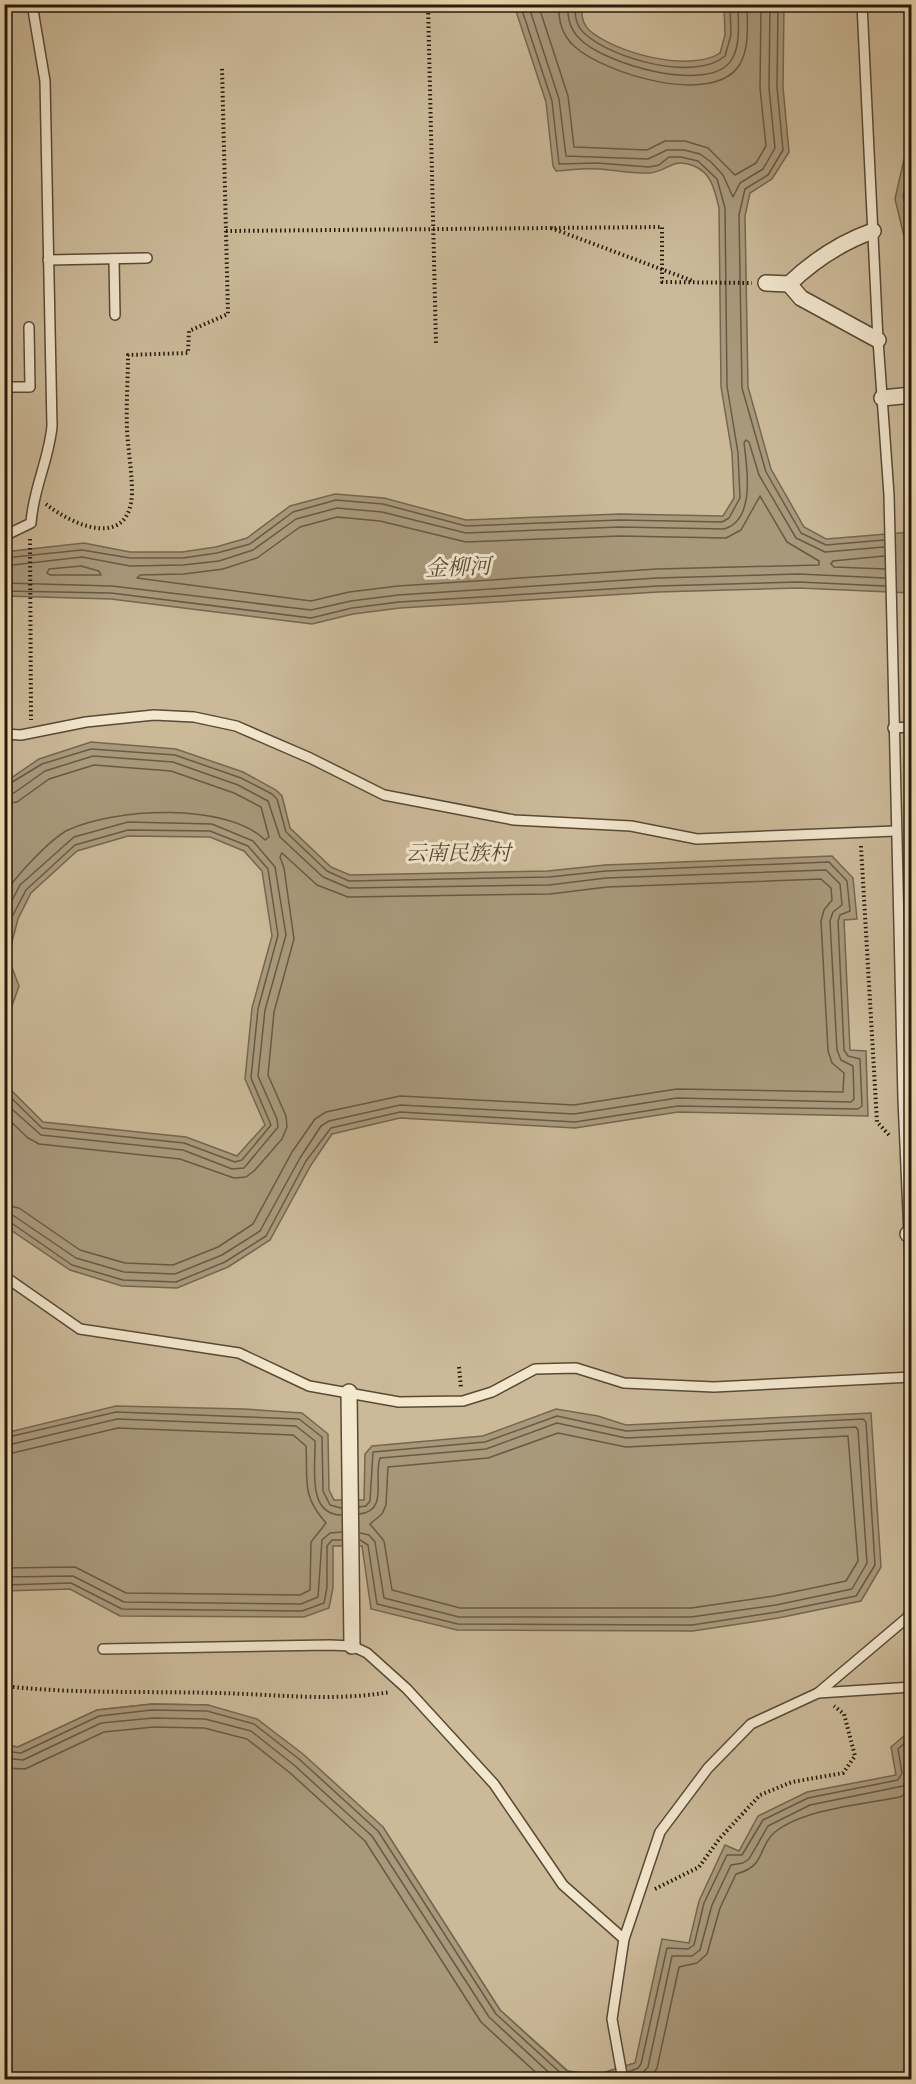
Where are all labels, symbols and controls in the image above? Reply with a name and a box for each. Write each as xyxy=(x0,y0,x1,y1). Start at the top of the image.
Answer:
water label: 金柳河 xyxy=(425,553,495,583)
park label: 云南民族村 xyxy=(406,841,513,867)

